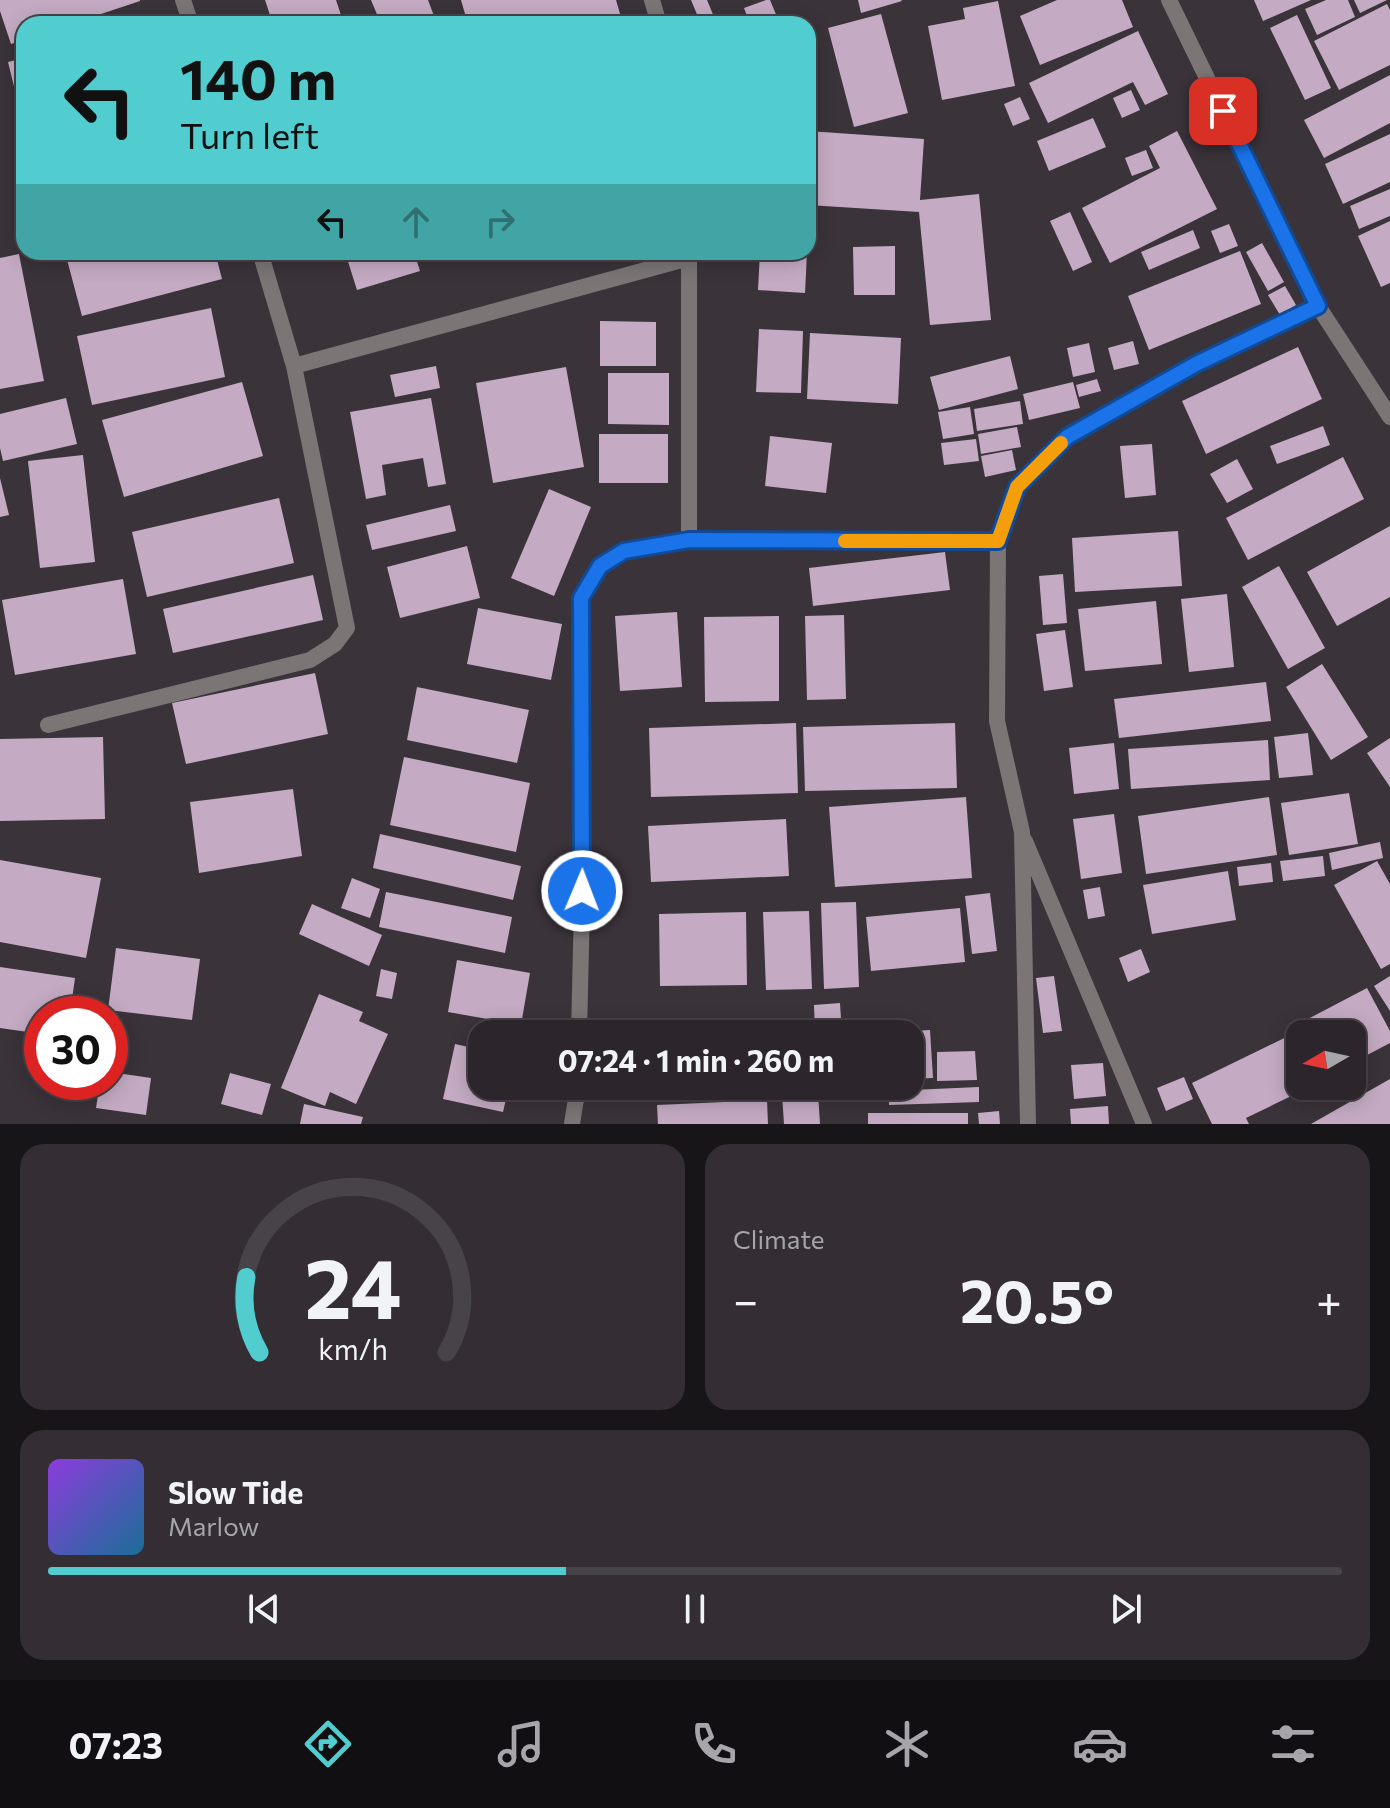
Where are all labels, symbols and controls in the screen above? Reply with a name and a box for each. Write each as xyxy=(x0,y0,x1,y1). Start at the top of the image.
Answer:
text: 140 m xyxy=(180,43,336,112)
icon: left xyxy=(48,48,152,152)
pin xyxy=(1189,77,1257,145)
icon: arrive xyxy=(1201,89,1245,133)
text: Turn left xyxy=(180,112,319,156)
icon: left xyxy=(310,200,354,244)
icon: ahead xyxy=(394,200,438,244)
icon: right xyxy=(478,200,522,244)
position arrow xyxy=(540,849,624,933)
speed limit sign: 30 xyxy=(24,996,128,1100)
north arrow xyxy=(1286,1020,1366,1100)
map controls xyxy=(1286,1020,1366,1100)
text: 07:24 · 1 min · 260 m xyxy=(558,1041,834,1078)
text: Climate xyxy=(733,1223,825,1254)
text: 24 xyxy=(304,1234,401,1336)
text: 20.5° xyxy=(960,1262,1114,1335)
text: − xyxy=(733,1272,758,1326)
text: + xyxy=(1316,1272,1342,1326)
text: km/h xyxy=(318,1331,387,1366)
text: Slow Tide xyxy=(168,1473,303,1510)
text: Marlow xyxy=(168,1510,259,1541)
icon: previous xyxy=(242,1587,286,1631)
icon: pause xyxy=(673,1587,717,1631)
icon: next xyxy=(1104,1587,1148,1631)
icon: directions xyxy=(300,1716,356,1772)
icon: music xyxy=(493,1716,549,1772)
icon: phone xyxy=(686,1716,742,1772)
icon: climate xyxy=(879,1716,935,1772)
icon: car xyxy=(1072,1716,1128,1772)
icon: filters xyxy=(1265,1716,1321,1772)
text: 07:23 xyxy=(69,1722,163,1766)

